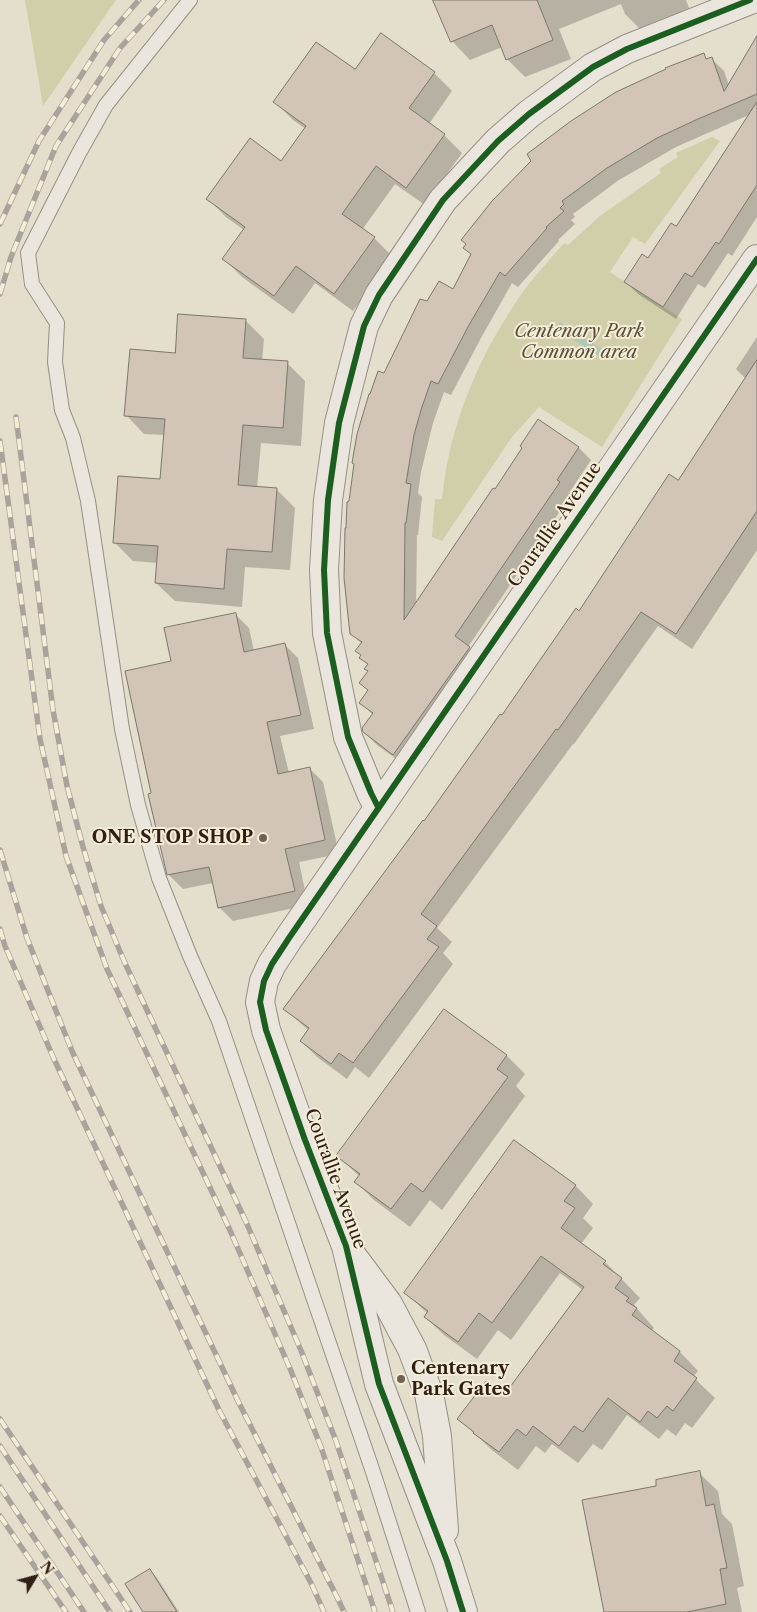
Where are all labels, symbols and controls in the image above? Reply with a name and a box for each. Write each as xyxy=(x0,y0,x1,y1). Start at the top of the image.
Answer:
park label: Centenary Park Common area xyxy=(514,321,644,364)
street label: Courallie Avenue xyxy=(504,458,606,592)
place label: ONE STOP SHOP xyxy=(92,827,253,849)
marker: ONE STOP SHOP xyxy=(257,832,269,844)
street label: Courallie Avenue xyxy=(300,1106,370,1252)
place label: Centenary Park Gates xyxy=(411,1358,511,1400)
marker: Centenary Park Gates xyxy=(395,1373,407,1385)
north arrow xyxy=(10,1552,60,1602)
text: N xyxy=(36,1558,58,1578)

